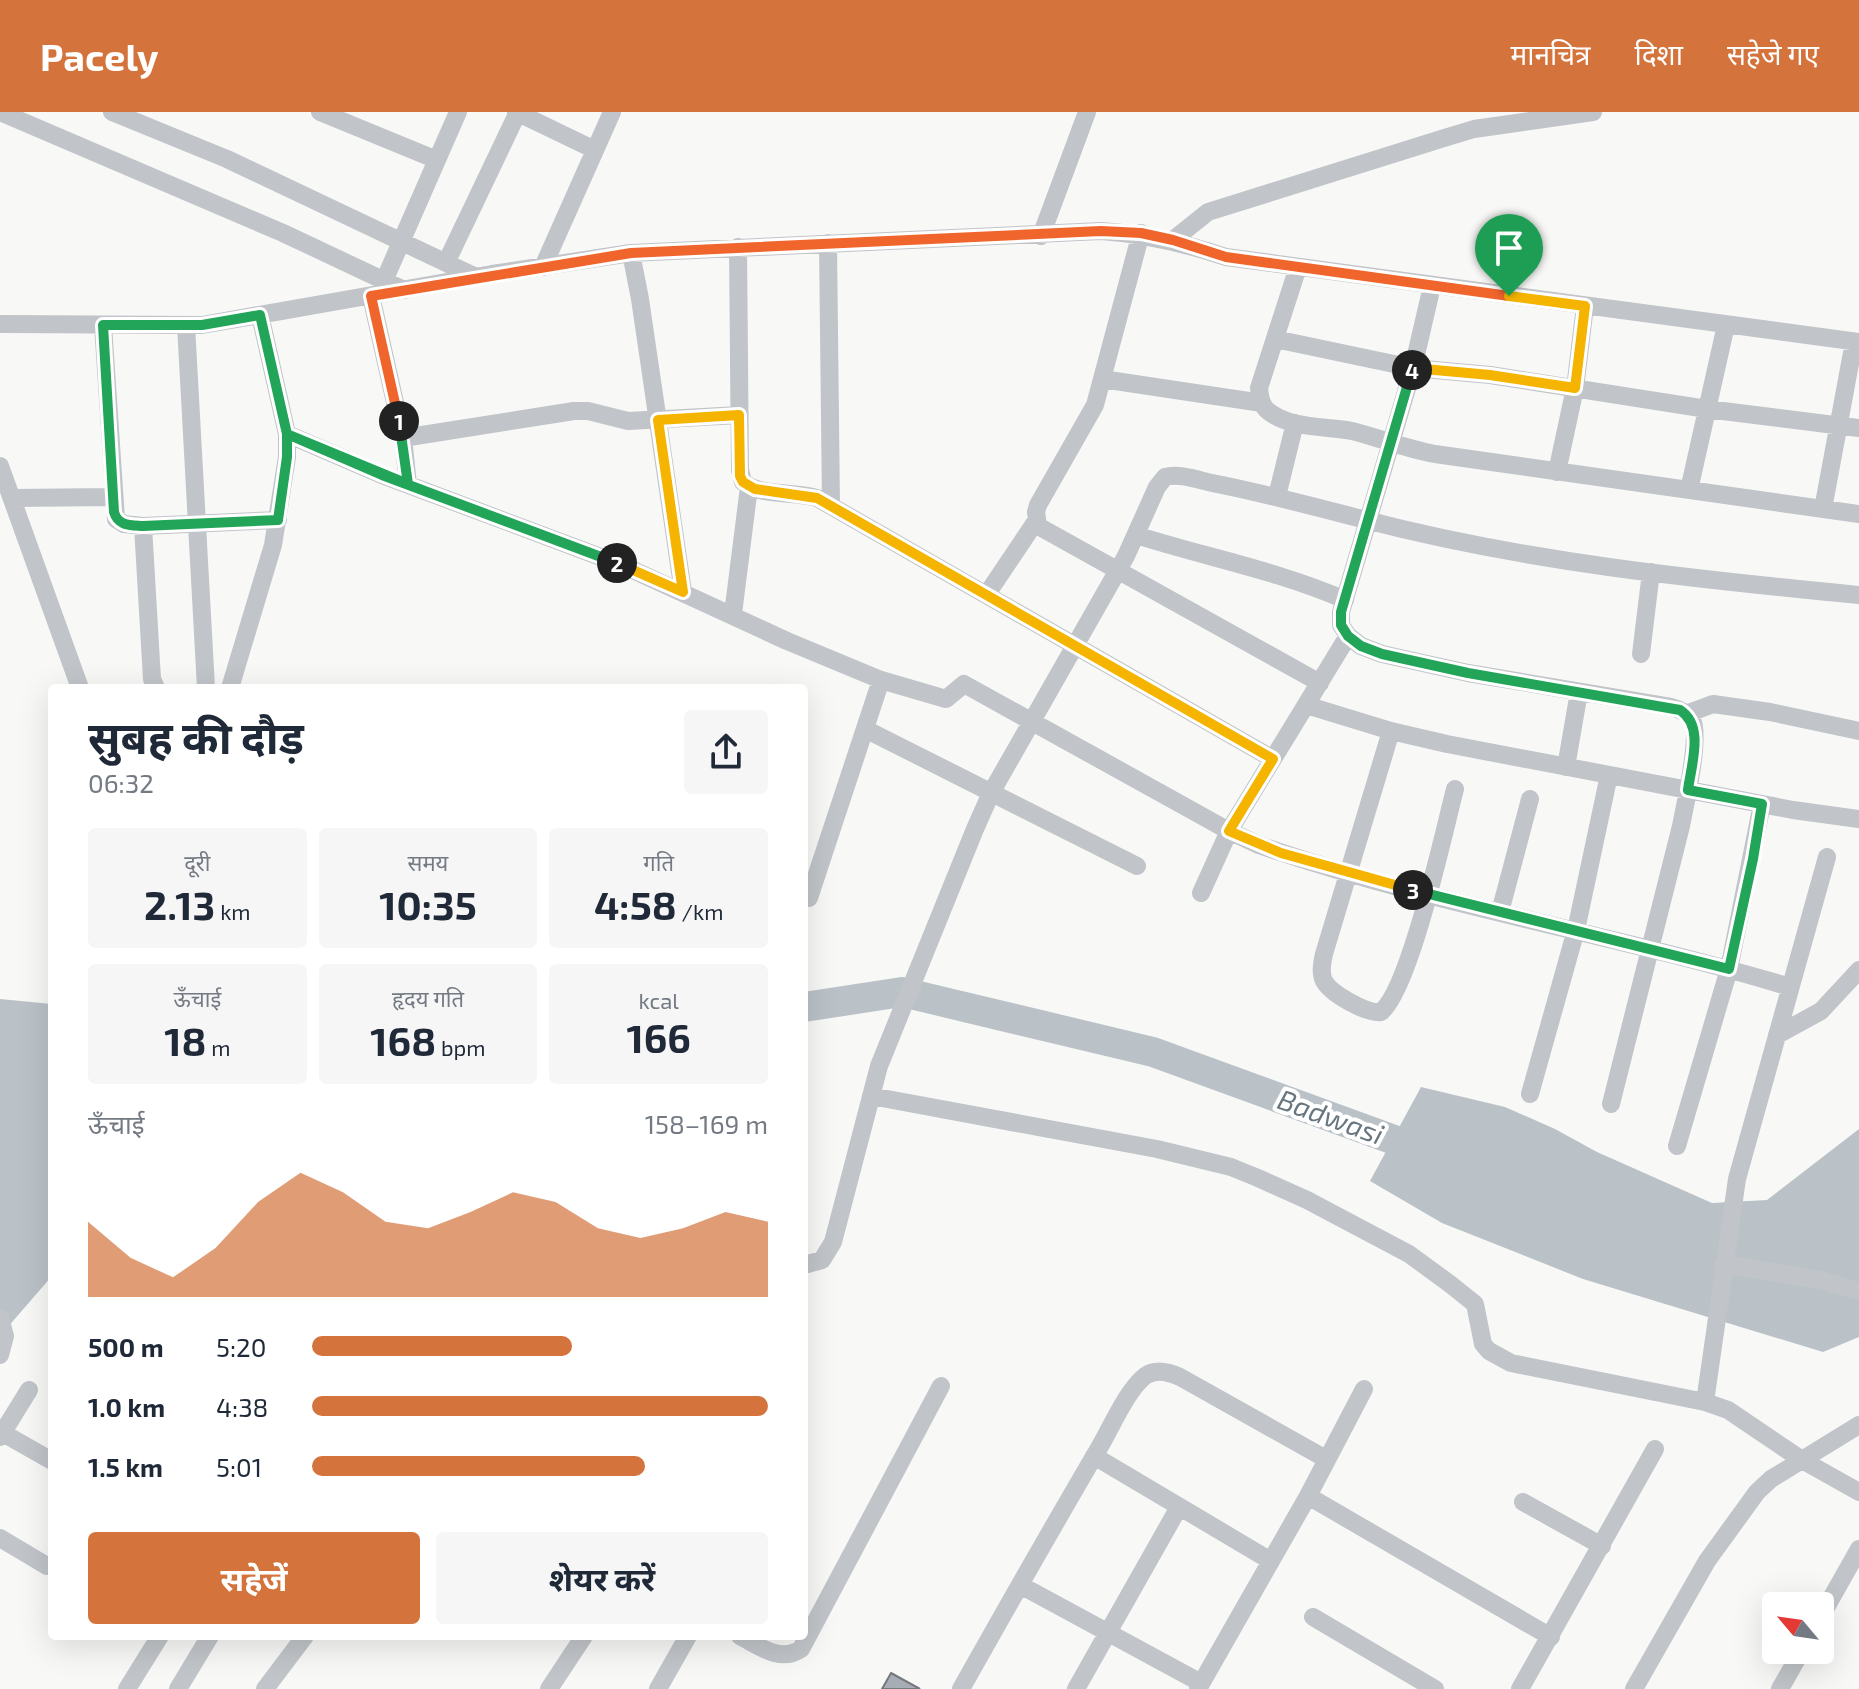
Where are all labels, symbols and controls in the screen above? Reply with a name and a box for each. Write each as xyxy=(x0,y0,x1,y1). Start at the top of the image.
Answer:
text: Pacely xyxy=(40,33,159,79)
text: मानचित्र xyxy=(1510,37,1591,71)
text: दिशा xyxy=(1635,37,1683,71)
text: सहेजे गए xyxy=(1727,37,1819,71)
pin xyxy=(1475,214,1543,296)
icon: arrive xyxy=(1487,226,1531,270)
pin: 4 xyxy=(1392,350,1432,390)
text: 4 xyxy=(1405,357,1419,383)
pin: 1 xyxy=(379,401,419,441)
text: 1 xyxy=(394,408,404,434)
pin: 2 xyxy=(597,543,637,583)
text: 2 xyxy=(611,550,623,576)
text: सुबह की दौड़ xyxy=(88,710,304,763)
button: share xyxy=(684,710,768,794)
text: 06:32 xyxy=(88,767,154,798)
text: दूरी xyxy=(184,849,211,875)
text: समय xyxy=(408,849,448,875)
text: गति xyxy=(643,849,674,875)
pin: 3 xyxy=(1393,870,1433,910)
text: 3 xyxy=(1407,877,1419,903)
text: 2.13 xyxy=(144,880,215,928)
text: 10:35 xyxy=(379,880,477,928)
text: 4:58 xyxy=(594,880,677,928)
text: km xyxy=(215,898,251,924)
text: /km xyxy=(677,898,723,924)
text: ऊँचाई xyxy=(173,985,221,1011)
text: हृदय गति xyxy=(392,985,464,1011)
text: kcal xyxy=(639,987,679,1013)
text: 166 xyxy=(626,1013,691,1061)
text: 18 xyxy=(164,1016,206,1064)
text: 168 xyxy=(370,1016,436,1064)
text: m xyxy=(206,1034,231,1060)
text: bpm xyxy=(436,1034,486,1060)
water label: Badwasi xyxy=(1273,1081,1389,1151)
text: ऊँचाई xyxy=(88,1108,144,1139)
text: 158–169 m xyxy=(645,1108,768,1139)
text: 500 m xyxy=(88,1331,164,1362)
text: 5:20 xyxy=(216,1331,266,1362)
text: 1.0 km xyxy=(88,1391,165,1422)
text: 4:38 xyxy=(216,1391,268,1422)
text: 1.5 km xyxy=(88,1451,163,1482)
text: 5:01 xyxy=(216,1451,262,1482)
button: सहेजें xyxy=(88,1532,420,1624)
button: शेयर करें xyxy=(436,1532,768,1624)
north arrow xyxy=(1762,1592,1834,1664)
map controls xyxy=(1762,1592,1834,1664)

